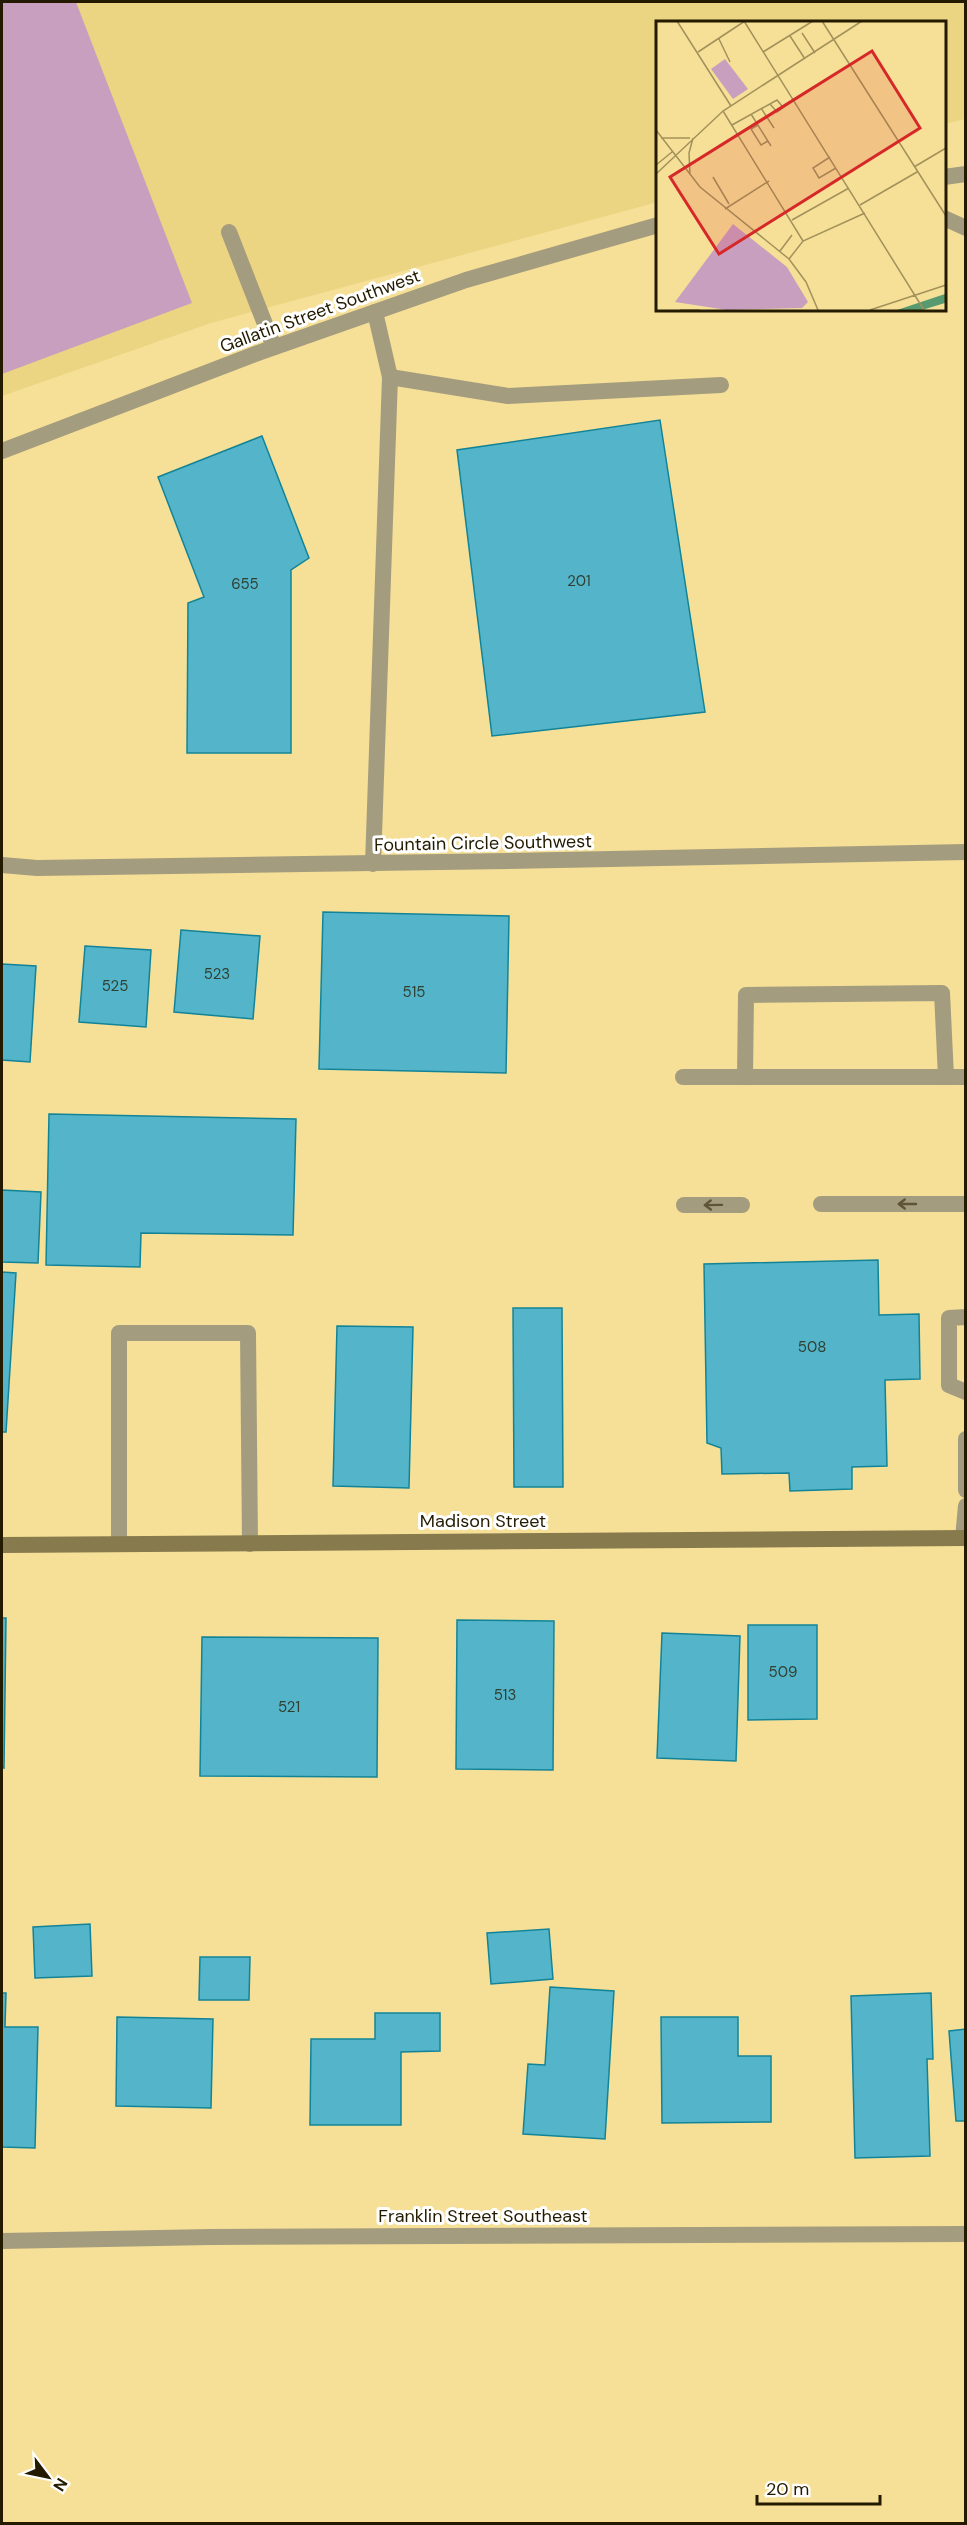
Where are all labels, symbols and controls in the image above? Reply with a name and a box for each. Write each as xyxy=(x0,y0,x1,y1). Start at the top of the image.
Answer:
inset map xyxy=(656,21,946,310)
street label: Gallatin Street Southwest xyxy=(217,264,423,358)
house number: 201 xyxy=(567,571,591,591)
house number: 655 xyxy=(231,574,259,594)
street label: Fountain Circle Southwest xyxy=(374,829,592,857)
house number: 523 xyxy=(204,964,230,984)
house number: 525 xyxy=(102,976,128,996)
house number: 515 xyxy=(403,982,425,1002)
one-way arrow xyxy=(898,1198,918,1210)
one-way arrow xyxy=(703,1199,723,1211)
house number: 508 xyxy=(798,1337,826,1357)
street label: Madison Street xyxy=(420,1509,546,1533)
house number: 509 xyxy=(769,1662,797,1682)
house number: 513 xyxy=(494,1685,516,1705)
house number: 521 xyxy=(278,1697,300,1717)
street label: Franklin Street Southeast xyxy=(378,2204,588,2228)
north arrow xyxy=(18,2447,78,2507)
scale bar xyxy=(757,2468,880,2506)
text: N xyxy=(48,2474,72,2495)
text: 20 m xyxy=(766,2477,809,2501)

